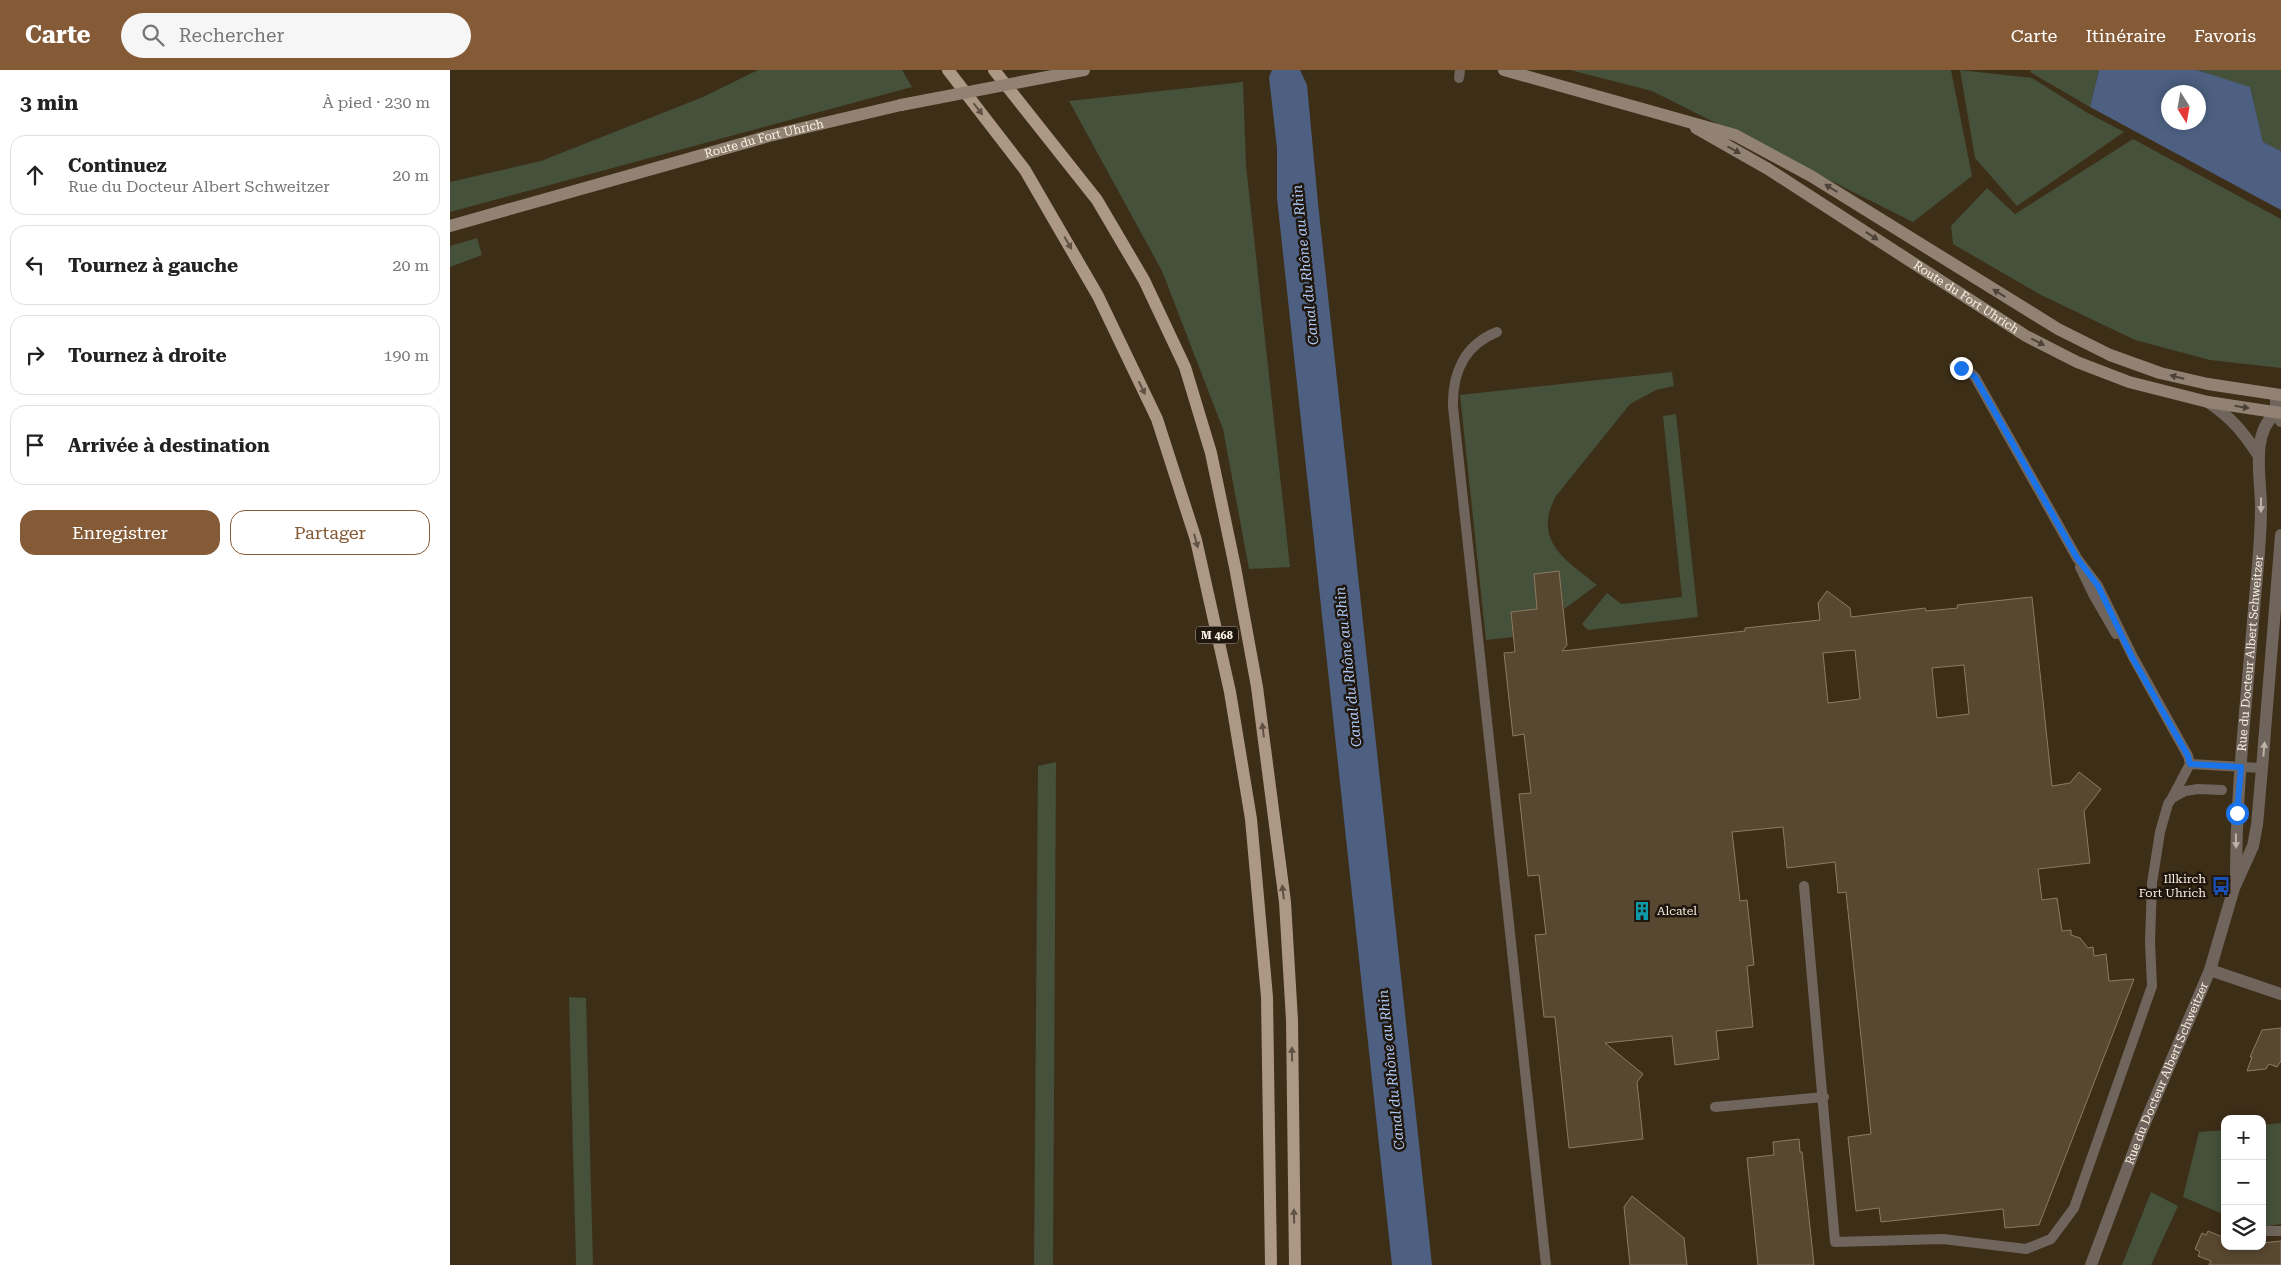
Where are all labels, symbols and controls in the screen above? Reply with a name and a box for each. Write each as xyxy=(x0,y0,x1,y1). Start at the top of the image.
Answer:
search box xyxy=(121,13,471,58)
text: Carte xyxy=(25,21,91,49)
icon: search xyxy=(139,21,167,49)
text: Rechercher xyxy=(179,24,284,47)
text: Carte xyxy=(2011,25,2057,46)
text: Itinéraire xyxy=(2085,25,2166,46)
text: Favoris xyxy=(2194,25,2256,46)
north arrow xyxy=(2161,85,2206,130)
text: 3 min xyxy=(20,91,78,115)
text: À pied · 230 m xyxy=(322,93,430,112)
one-way arrow xyxy=(972,102,983,115)
street label: Route du Fort Uhrich xyxy=(703,116,825,161)
one-way arrow xyxy=(1728,145,1741,154)
text: Continuez xyxy=(68,154,167,177)
icon: ahead xyxy=(21,161,49,189)
text: 20 m xyxy=(392,166,429,185)
text: Rue du Docteur Albert Schweitzer xyxy=(68,177,330,196)
water label: Canal du Rhône au Rhin xyxy=(1289,184,1321,346)
one-way arrow xyxy=(1825,184,1838,193)
one-way arrow xyxy=(1865,231,1878,241)
one-way arrow xyxy=(1063,237,1072,250)
icon: left xyxy=(21,251,49,279)
text: Tournez à gauche xyxy=(68,254,238,277)
text: 20 m xyxy=(392,256,429,275)
street label: Route du Fort Uhrich xyxy=(1911,258,2022,337)
one-way arrow xyxy=(1993,288,2006,297)
one-way arrow xyxy=(2031,338,2045,346)
icon: right xyxy=(21,341,49,369)
text: Tournez à droite xyxy=(68,344,227,367)
text: 190 m xyxy=(383,346,429,365)
route end xyxy=(1950,357,1973,380)
one-way arrow xyxy=(2169,373,2184,381)
one-way arrow xyxy=(1139,381,1147,395)
one-way arrow xyxy=(2234,404,2250,412)
icon: arrive xyxy=(21,431,49,459)
text: Arrivée à destination xyxy=(68,434,270,457)
one-way arrow xyxy=(2257,497,2265,513)
button: Enregistrer xyxy=(20,510,220,555)
button: Partager xyxy=(230,510,430,555)
one-way arrow xyxy=(1192,533,1200,548)
street label: Rue du Docteur Albert Schweitzer xyxy=(2235,555,2266,752)
water label: Canal du Rhône au Rhin xyxy=(1332,586,1364,748)
road number: M 468 xyxy=(1196,626,1238,644)
one-way arrow xyxy=(1259,722,1267,738)
one-way arrow xyxy=(2260,741,2268,757)
route start xyxy=(2226,802,2249,825)
one-way arrow xyxy=(2232,833,2240,849)
place label: Illkirch Fort Uhrich xyxy=(2139,872,2206,900)
bus stop icon: Illkirch Fort Uhrich xyxy=(2210,875,2232,897)
one-way arrow xyxy=(1279,883,1287,899)
building icon: Alcatel xyxy=(1631,900,1653,922)
place label: Alcatel xyxy=(1657,904,1697,918)
street label: Rue du Docteur Albert Schweitzer xyxy=(2122,980,2211,1167)
water label: Canal du Rhône au Rhin xyxy=(1375,989,1407,1151)
one-way arrow xyxy=(1288,1046,1296,1062)
map controls xyxy=(2221,1115,2266,1250)
button: + xyxy=(2221,1115,2266,1160)
button: − xyxy=(2221,1160,2266,1205)
button: layers xyxy=(2221,1205,2266,1250)
one-way arrow xyxy=(1290,1208,1298,1224)

